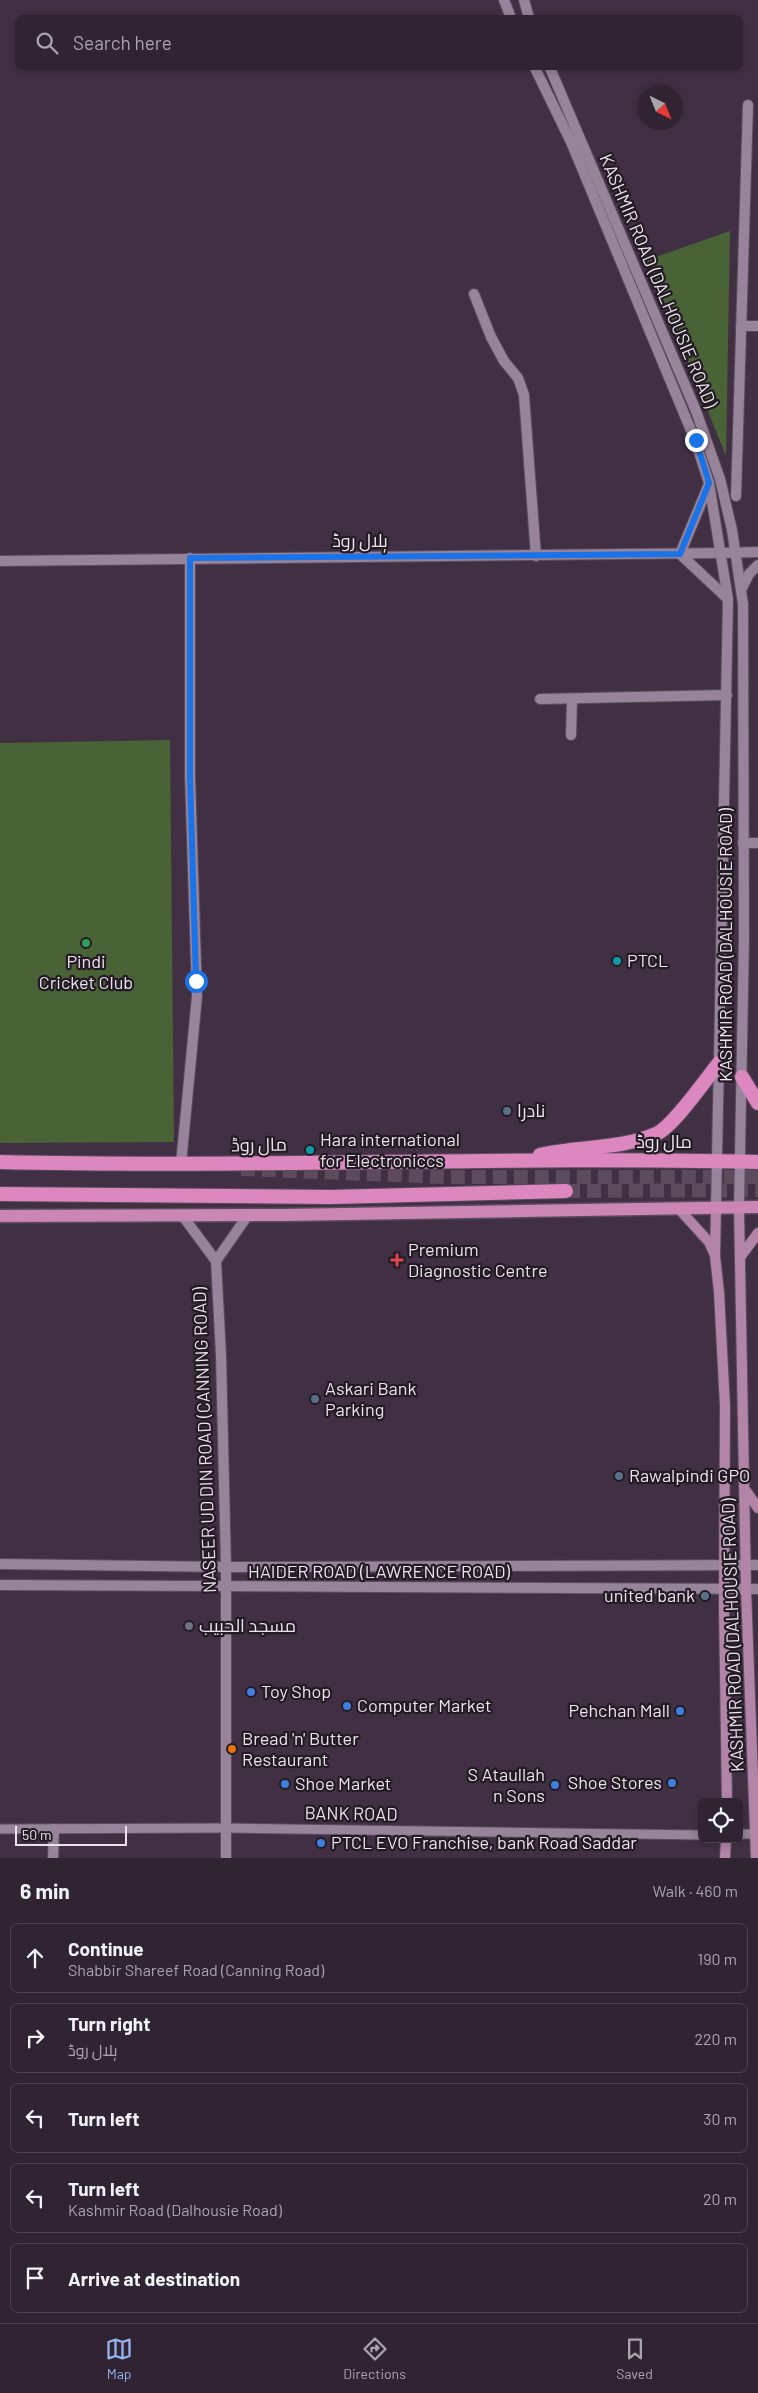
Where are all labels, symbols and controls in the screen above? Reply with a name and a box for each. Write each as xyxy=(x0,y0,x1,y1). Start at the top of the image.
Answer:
search box xyxy=(15,15,743,70)
icon: search xyxy=(33,29,61,57)
text: Search here xyxy=(73,31,172,54)
north arrow xyxy=(638,85,683,130)
street label: KASHMIR ROAD (DALHOUSIE ROAD) xyxy=(595,150,723,411)
route end xyxy=(685,429,708,452)
street label: ہلال روڈ xyxy=(332,529,388,553)
street label: KASHMIR ROAD (DALHOUSIE ROAD) xyxy=(714,808,736,1082)
marker: Pindi Cricket Club xyxy=(80,937,92,949)
place label: PTCL xyxy=(627,949,668,971)
place label: Pindi Cricket Club xyxy=(39,950,133,993)
marker: PTCL xyxy=(611,955,623,967)
route start xyxy=(185,970,208,993)
place label: نادرا xyxy=(517,1099,545,1122)
marker: نادرا xyxy=(501,1105,513,1117)
place label: Hara international for Electroniccs xyxy=(320,1128,460,1171)
street label: مال روڈ xyxy=(636,1130,692,1153)
street label: مال روڈ xyxy=(231,1133,287,1156)
marker: Hara international for Electroniccs xyxy=(304,1144,316,1156)
place label: Premium Diagnostic Centre xyxy=(408,1238,547,1281)
marker: Premium Diagnostic Centre xyxy=(390,1253,404,1267)
street label: NASEER UD DIN ROAD (CANNING ROAD) xyxy=(188,1286,220,1593)
place label: Askari Bank Parking xyxy=(325,1377,416,1420)
marker: Askari Bank Parking xyxy=(309,1393,321,1405)
place label: Rawalpindi GPO xyxy=(629,1464,750,1486)
marker: Rawalpindi GPO xyxy=(613,1470,625,1482)
street label: KASHMIR ROAD (DALHOUSIE ROAD) xyxy=(716,1498,748,1772)
street label: HAIDER ROAD (LAWRENCE ROAD) xyxy=(248,1560,510,1582)
place label: united bank xyxy=(604,1584,695,1606)
marker: united bank xyxy=(699,1590,711,1602)
place label: مسجد الحبیب xyxy=(199,1614,296,1636)
marker: مسجد الحبیب xyxy=(183,1620,195,1632)
place label: Toy Shop xyxy=(261,1680,331,1702)
marker: Toy Shop xyxy=(245,1686,257,1698)
place label: Computer Market xyxy=(357,1694,492,1716)
place label: Pehchan Mall xyxy=(569,1699,670,1721)
marker: Computer Market xyxy=(341,1700,353,1712)
marker: Pehchan Mall xyxy=(674,1705,686,1717)
place label: Bread 'n' Butter Restaurant xyxy=(242,1727,359,1770)
marker: Bread 'n' Butter Restaurant xyxy=(226,1743,238,1755)
place label: S Ataullah n Sons xyxy=(468,1763,545,1806)
place label: Shoe Stores xyxy=(568,1771,662,1793)
place label: Shoe Market xyxy=(295,1772,391,1794)
marker: Shoe Stores xyxy=(666,1777,678,1789)
marker: Shoe Market xyxy=(279,1778,291,1790)
marker: S Ataullah n Sons xyxy=(549,1779,561,1791)
map controls xyxy=(698,1798,743,1843)
button: locate xyxy=(698,1798,743,1843)
street label: BANK ROAD xyxy=(304,1801,398,1825)
scale bar xyxy=(15,1823,128,1846)
text: 50 m xyxy=(22,1826,51,1843)
place label: PTCL EVO Franchise, bank Road Saddar xyxy=(331,1831,637,1853)
marker: PTCL EVO Franchise, bank Road Saddar xyxy=(315,1837,327,1849)
text: 6 min xyxy=(20,1878,70,1903)
text: Walk · 460 m xyxy=(653,1881,738,1900)
text: Continue xyxy=(68,1937,144,1960)
icon: ahead xyxy=(21,1944,49,1972)
text: 190 m xyxy=(698,1949,737,1968)
text: Shabbir Shareef Road (Canning Road) xyxy=(68,1960,324,1979)
text: Turn right xyxy=(68,2012,150,2035)
icon: right xyxy=(21,2024,49,2052)
text: 220 m xyxy=(694,2029,737,2048)
text: ہلال روڈ xyxy=(68,2040,118,2059)
icon: left xyxy=(21,2104,49,2132)
text: Turn left xyxy=(68,2107,139,2130)
text: 30 m xyxy=(703,2109,737,2128)
text: Turn left xyxy=(68,2177,139,2200)
icon: left xyxy=(21,2184,49,2212)
text: 20 m xyxy=(703,2189,737,2208)
text: Kashmir Road (Dalhousie Road) xyxy=(68,2200,282,2219)
icon: arrive xyxy=(21,2264,49,2292)
text: Arrive at destination xyxy=(68,2267,240,2290)
tab: Map xyxy=(105,2335,133,2382)
tab: Directions xyxy=(343,2335,406,2382)
tab: Saved xyxy=(616,2335,653,2382)

